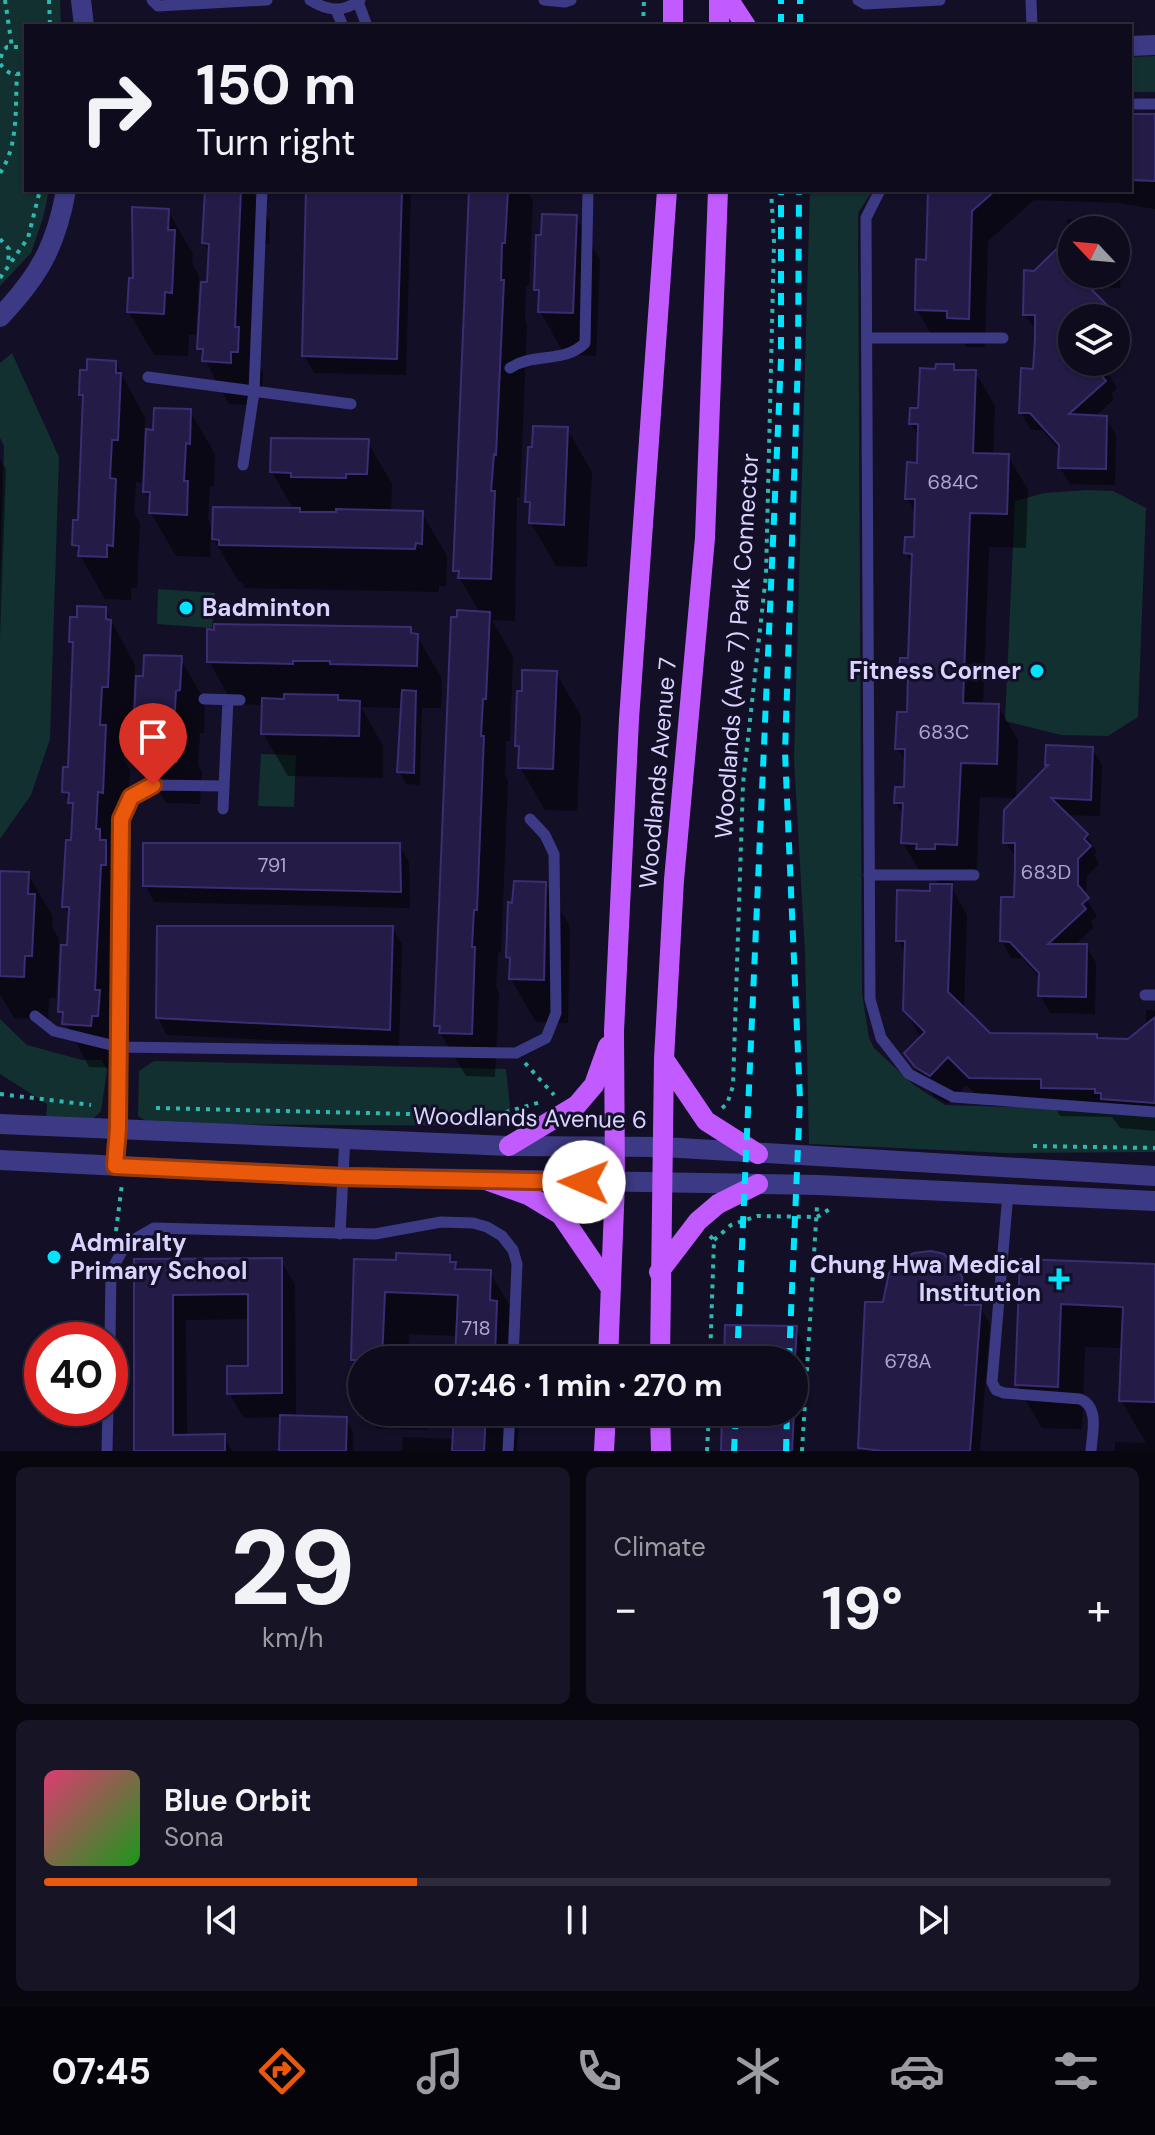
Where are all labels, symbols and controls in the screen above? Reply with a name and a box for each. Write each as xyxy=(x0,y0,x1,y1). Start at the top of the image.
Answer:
text: 150 m xyxy=(196,48,357,121)
icon: right xyxy=(64,56,168,160)
text: Turn right xyxy=(196,119,355,166)
north arrow xyxy=(1058,216,1130,288)
map controls xyxy=(1058,216,1130,376)
button: layers xyxy=(1058,304,1130,376)
street label: Woodlands (Ave 7) Park Connector xyxy=(708,452,765,840)
house number: 684C xyxy=(927,469,979,495)
place label: Badminton xyxy=(202,592,331,623)
marker: Badminton xyxy=(177,599,195,617)
place label: Fitness Corner xyxy=(849,655,1021,686)
street label: Woodlands Avenue 7 xyxy=(632,656,683,890)
marker: Fitness Corner xyxy=(1028,662,1046,680)
pin xyxy=(119,703,187,785)
icon: arrive xyxy=(131,715,175,759)
house number: 683C xyxy=(919,719,969,745)
house number: 791 xyxy=(258,852,286,878)
house number: 683D xyxy=(1021,859,1071,885)
street label: Woodlands Avenue 6 xyxy=(413,1100,647,1135)
position arrow xyxy=(542,1140,626,1224)
place label: Admiralty Primary School xyxy=(70,1227,247,1286)
marker: Admiralty Primary School xyxy=(45,1248,63,1266)
place label: Chung Hwa Medical Institution xyxy=(810,1249,1041,1308)
marker: Chung Hwa Medical Institution xyxy=(1048,1268,1070,1290)
house number: 718 xyxy=(461,1315,491,1341)
speed limit sign: 40 xyxy=(24,1322,128,1426)
house number: 678A xyxy=(884,1348,932,1374)
text: 07:46 · 1 min · 270 m xyxy=(434,1366,722,1405)
text: 29 xyxy=(230,1501,356,1636)
text: Climate xyxy=(614,1530,706,1564)
text: 19° xyxy=(821,1569,903,1648)
text: − xyxy=(614,1580,638,1638)
text: + xyxy=(1087,1580,1111,1638)
text: km/h xyxy=(262,1621,323,1655)
text: Blue Orbit xyxy=(164,1781,311,1820)
text: Sona xyxy=(164,1820,224,1854)
icon: previous xyxy=(200,1898,244,1942)
icon: pause xyxy=(555,1898,599,1942)
icon: next xyxy=(911,1898,955,1942)
icon: directions xyxy=(254,2043,310,2099)
icon: music xyxy=(412,2043,468,2099)
icon: phone xyxy=(571,2043,627,2099)
icon: climate xyxy=(730,2043,786,2099)
icon: car xyxy=(889,2043,945,2099)
icon: filters xyxy=(1048,2043,1104,2099)
text: 07:45 xyxy=(51,2048,151,2095)

